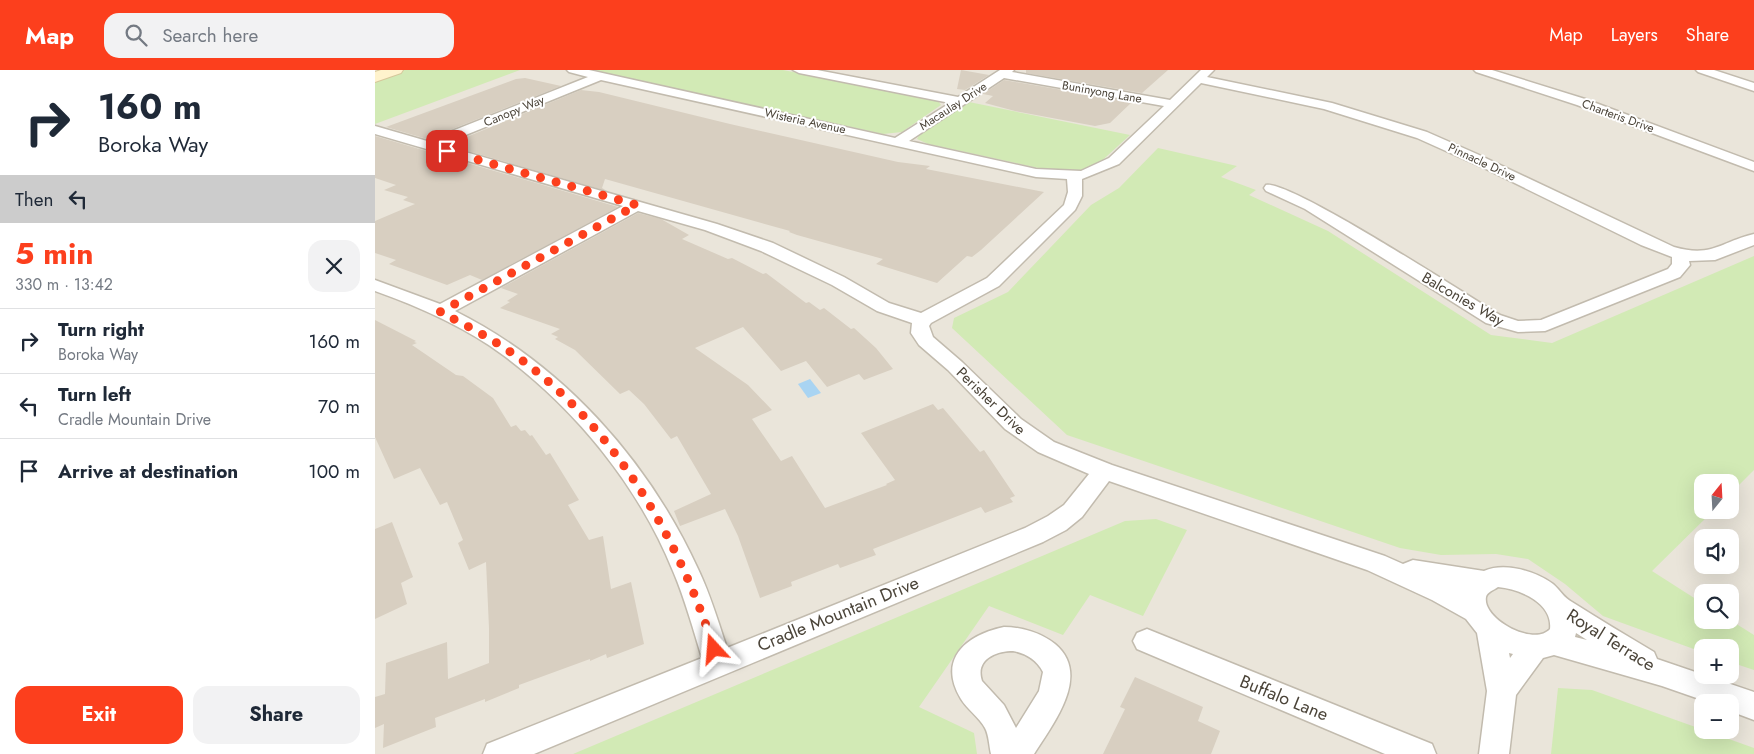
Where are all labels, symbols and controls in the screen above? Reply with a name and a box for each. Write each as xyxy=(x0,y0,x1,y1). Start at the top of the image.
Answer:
search box xyxy=(104,13,454,58)
text: Map xyxy=(25,18,74,53)
icon: search xyxy=(122,21,150,49)
text: Search here xyxy=(162,22,258,49)
text: Map xyxy=(1549,22,1583,48)
text: Layers xyxy=(1611,22,1658,48)
text: Share xyxy=(1686,22,1729,48)
street label: Buninyong Lane xyxy=(1061,76,1143,108)
street label: Macaulay Drive xyxy=(916,77,990,135)
text: 160 m xyxy=(98,82,202,132)
icon: right xyxy=(15,90,80,155)
street label: Canopy Way xyxy=(481,90,548,131)
street label: Charteris Drive xyxy=(1579,95,1657,137)
street label: Wisteria Avenue xyxy=(763,104,847,138)
text: Boroka Way xyxy=(98,128,208,160)
pin xyxy=(426,130,468,172)
icon: arrive xyxy=(433,137,461,165)
street label: Pinnacle Drive xyxy=(1445,138,1519,186)
icon: left xyxy=(64,185,92,213)
text: Then xyxy=(15,186,54,213)
text: 5 min xyxy=(15,232,93,275)
button: close xyxy=(308,240,360,292)
street label: Balconies Way xyxy=(1418,267,1508,332)
text: 330 m · 13:42 xyxy=(15,273,113,296)
text: Turn right xyxy=(58,316,144,343)
icon: right xyxy=(15,327,43,355)
text: 160 m xyxy=(309,328,360,355)
text: Boroka Way xyxy=(58,343,138,366)
street label: Perisher Drive xyxy=(951,362,1031,440)
text: Turn left xyxy=(58,381,131,408)
icon: left xyxy=(15,392,43,420)
text: 70 m xyxy=(318,393,360,420)
text: Cradle Mountain Drive xyxy=(58,408,211,431)
icon: arrive xyxy=(15,457,43,485)
text: Arrive at destination xyxy=(58,458,238,485)
text: 100 m xyxy=(308,458,360,485)
north arrow xyxy=(1694,474,1739,519)
map controls xyxy=(1694,474,1739,739)
button: sound xyxy=(1694,529,1739,574)
street label: Cradle Mountain Drive xyxy=(753,570,923,658)
button: search xyxy=(1694,584,1739,629)
street label: Royal Terrace xyxy=(1562,602,1660,678)
position arrow xyxy=(687,622,739,674)
button: + xyxy=(1694,639,1739,684)
street label: Buffalo Lane xyxy=(1236,668,1332,728)
button: Exit xyxy=(15,686,183,744)
button: Share xyxy=(193,686,360,744)
button: − xyxy=(1694,694,1739,739)

